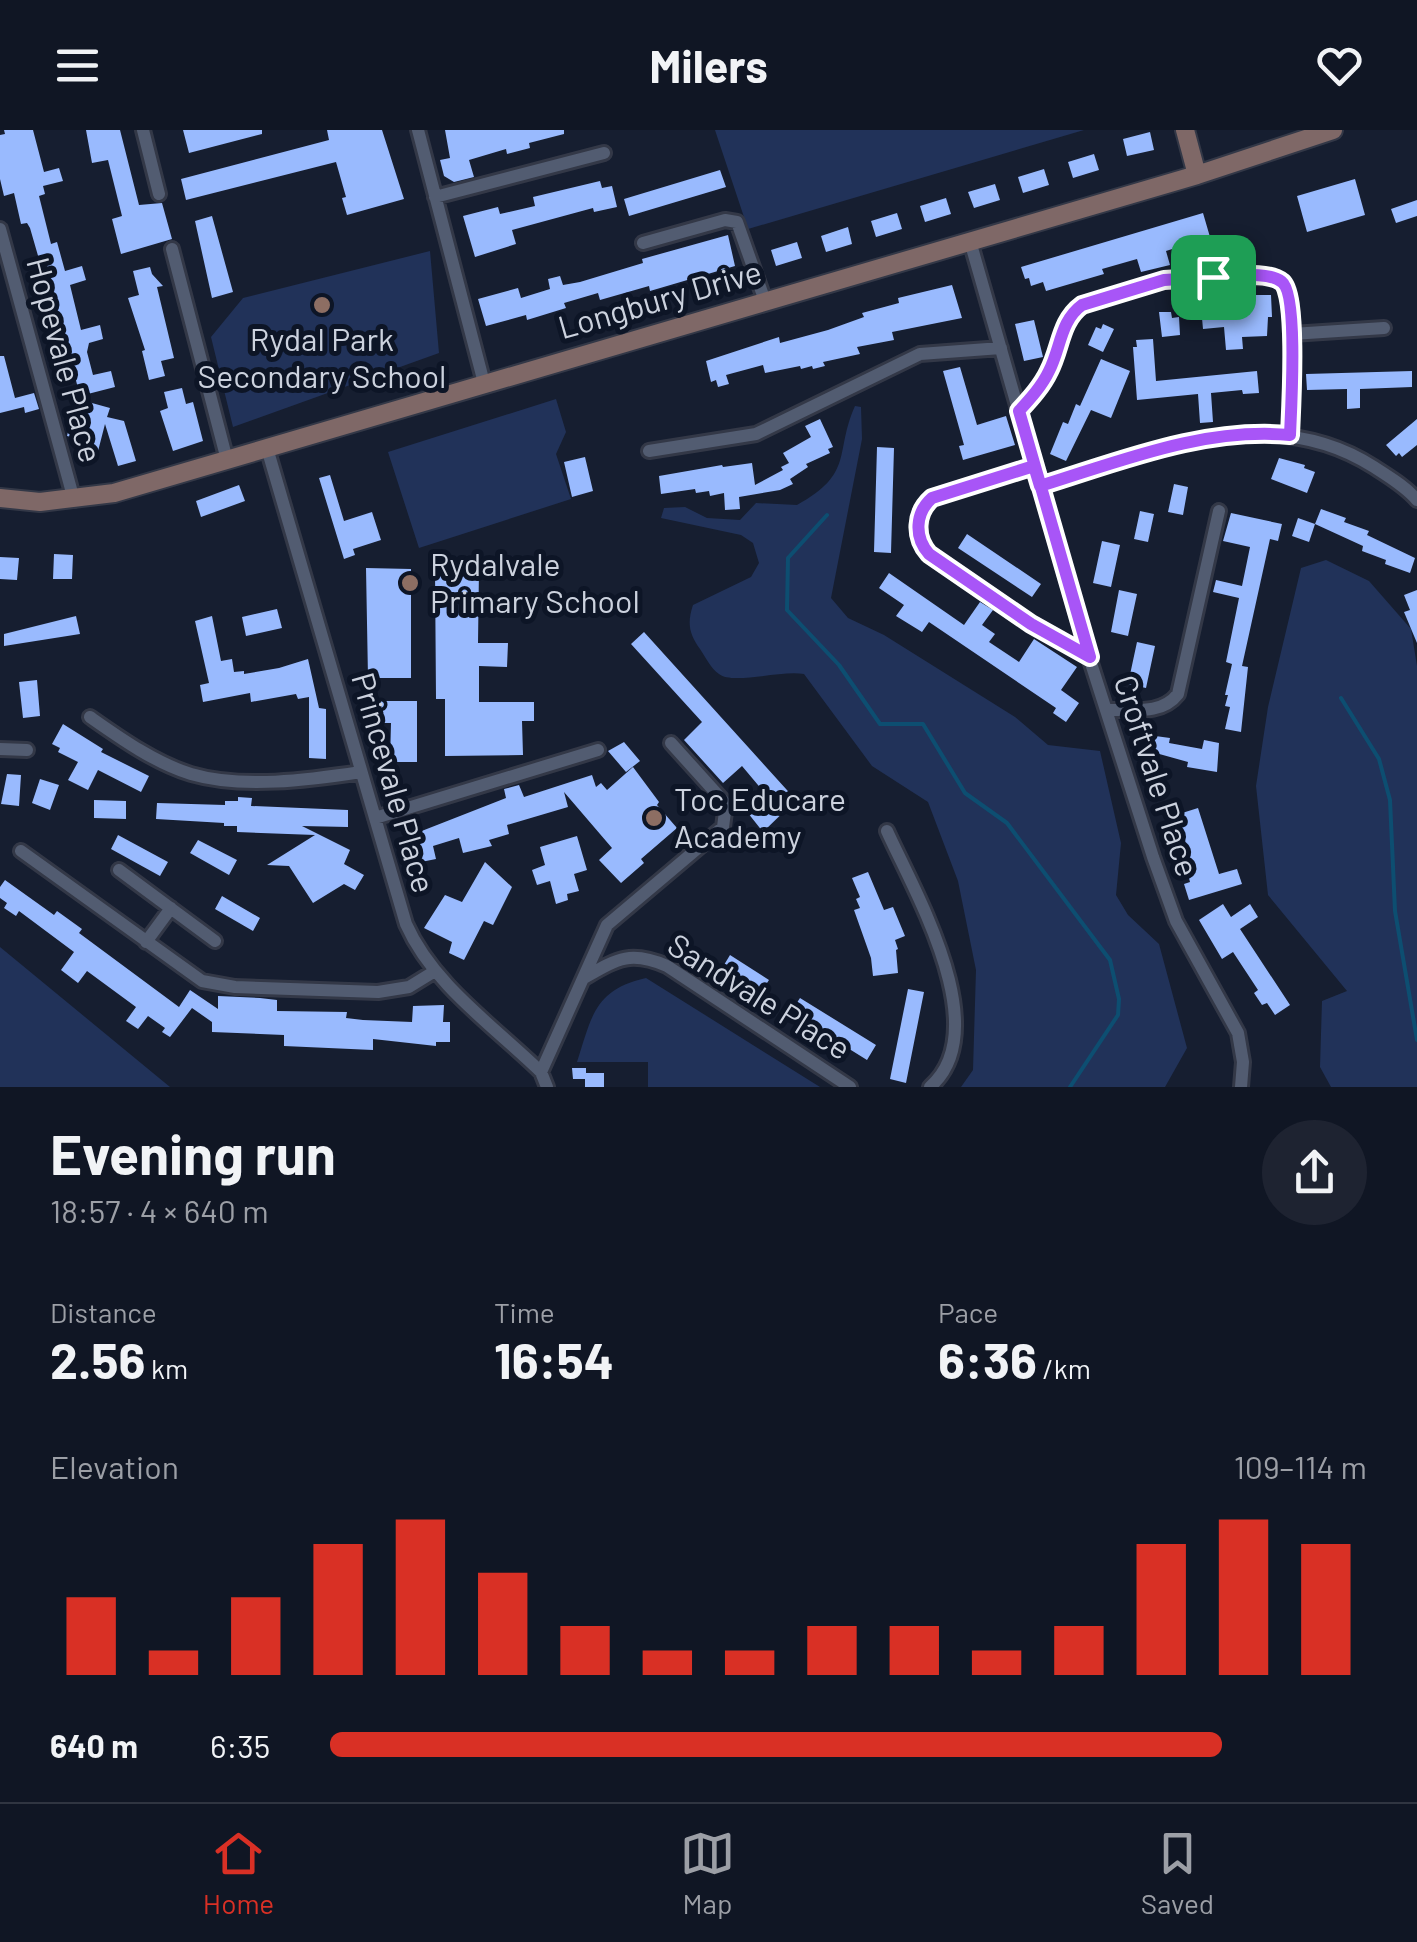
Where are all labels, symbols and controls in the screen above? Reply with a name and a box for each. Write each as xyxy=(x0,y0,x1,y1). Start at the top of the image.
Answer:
icon: menu xyxy=(50,38,105,93)
text: Milers xyxy=(649,38,768,92)
icon: heart xyxy=(1312,38,1367,93)
pin xyxy=(1171,235,1256,320)
icon: arrive xyxy=(1186,250,1241,305)
street label: Longbury Drive xyxy=(553,251,765,345)
street label: Hopevale Place xyxy=(20,253,112,466)
marker: Rydal Park Secondary School xyxy=(311,294,333,316)
place label: Rydal Park Secondary School xyxy=(198,319,446,394)
place label: Rydalvale Primary School xyxy=(430,544,640,619)
marker: Rydalvale Primary School xyxy=(399,572,421,594)
street label: Princevale Place xyxy=(345,668,445,897)
street label: Croftvale Place xyxy=(1107,670,1208,881)
place label: Toc Educare Academy xyxy=(674,779,846,854)
marker: Toc Educare Academy xyxy=(643,807,665,829)
street label: Sandvale Place xyxy=(662,924,858,1066)
text: Evening run xyxy=(50,1120,336,1186)
button: share xyxy=(1262,1120,1367,1225)
text: 18:57 · 4 × 640 m xyxy=(50,1191,269,1229)
text: Distance xyxy=(50,1295,157,1329)
text: Time xyxy=(494,1295,555,1329)
text: Pace xyxy=(938,1295,998,1329)
text: 2.56 xyxy=(50,1329,145,1389)
text: 16:54 xyxy=(494,1329,614,1389)
text: 6:36 xyxy=(938,1329,1037,1389)
text: km xyxy=(145,1351,188,1385)
text: /km xyxy=(1037,1351,1091,1385)
text: Elevation xyxy=(50,1447,179,1485)
text: 109–114 m xyxy=(1234,1447,1367,1485)
text: 640 m xyxy=(50,1726,138,1764)
text: 6:35 xyxy=(210,1726,270,1764)
tab: Home xyxy=(203,1826,274,1920)
tab: Map xyxy=(680,1826,735,1920)
tab: Saved xyxy=(1141,1826,1214,1920)

